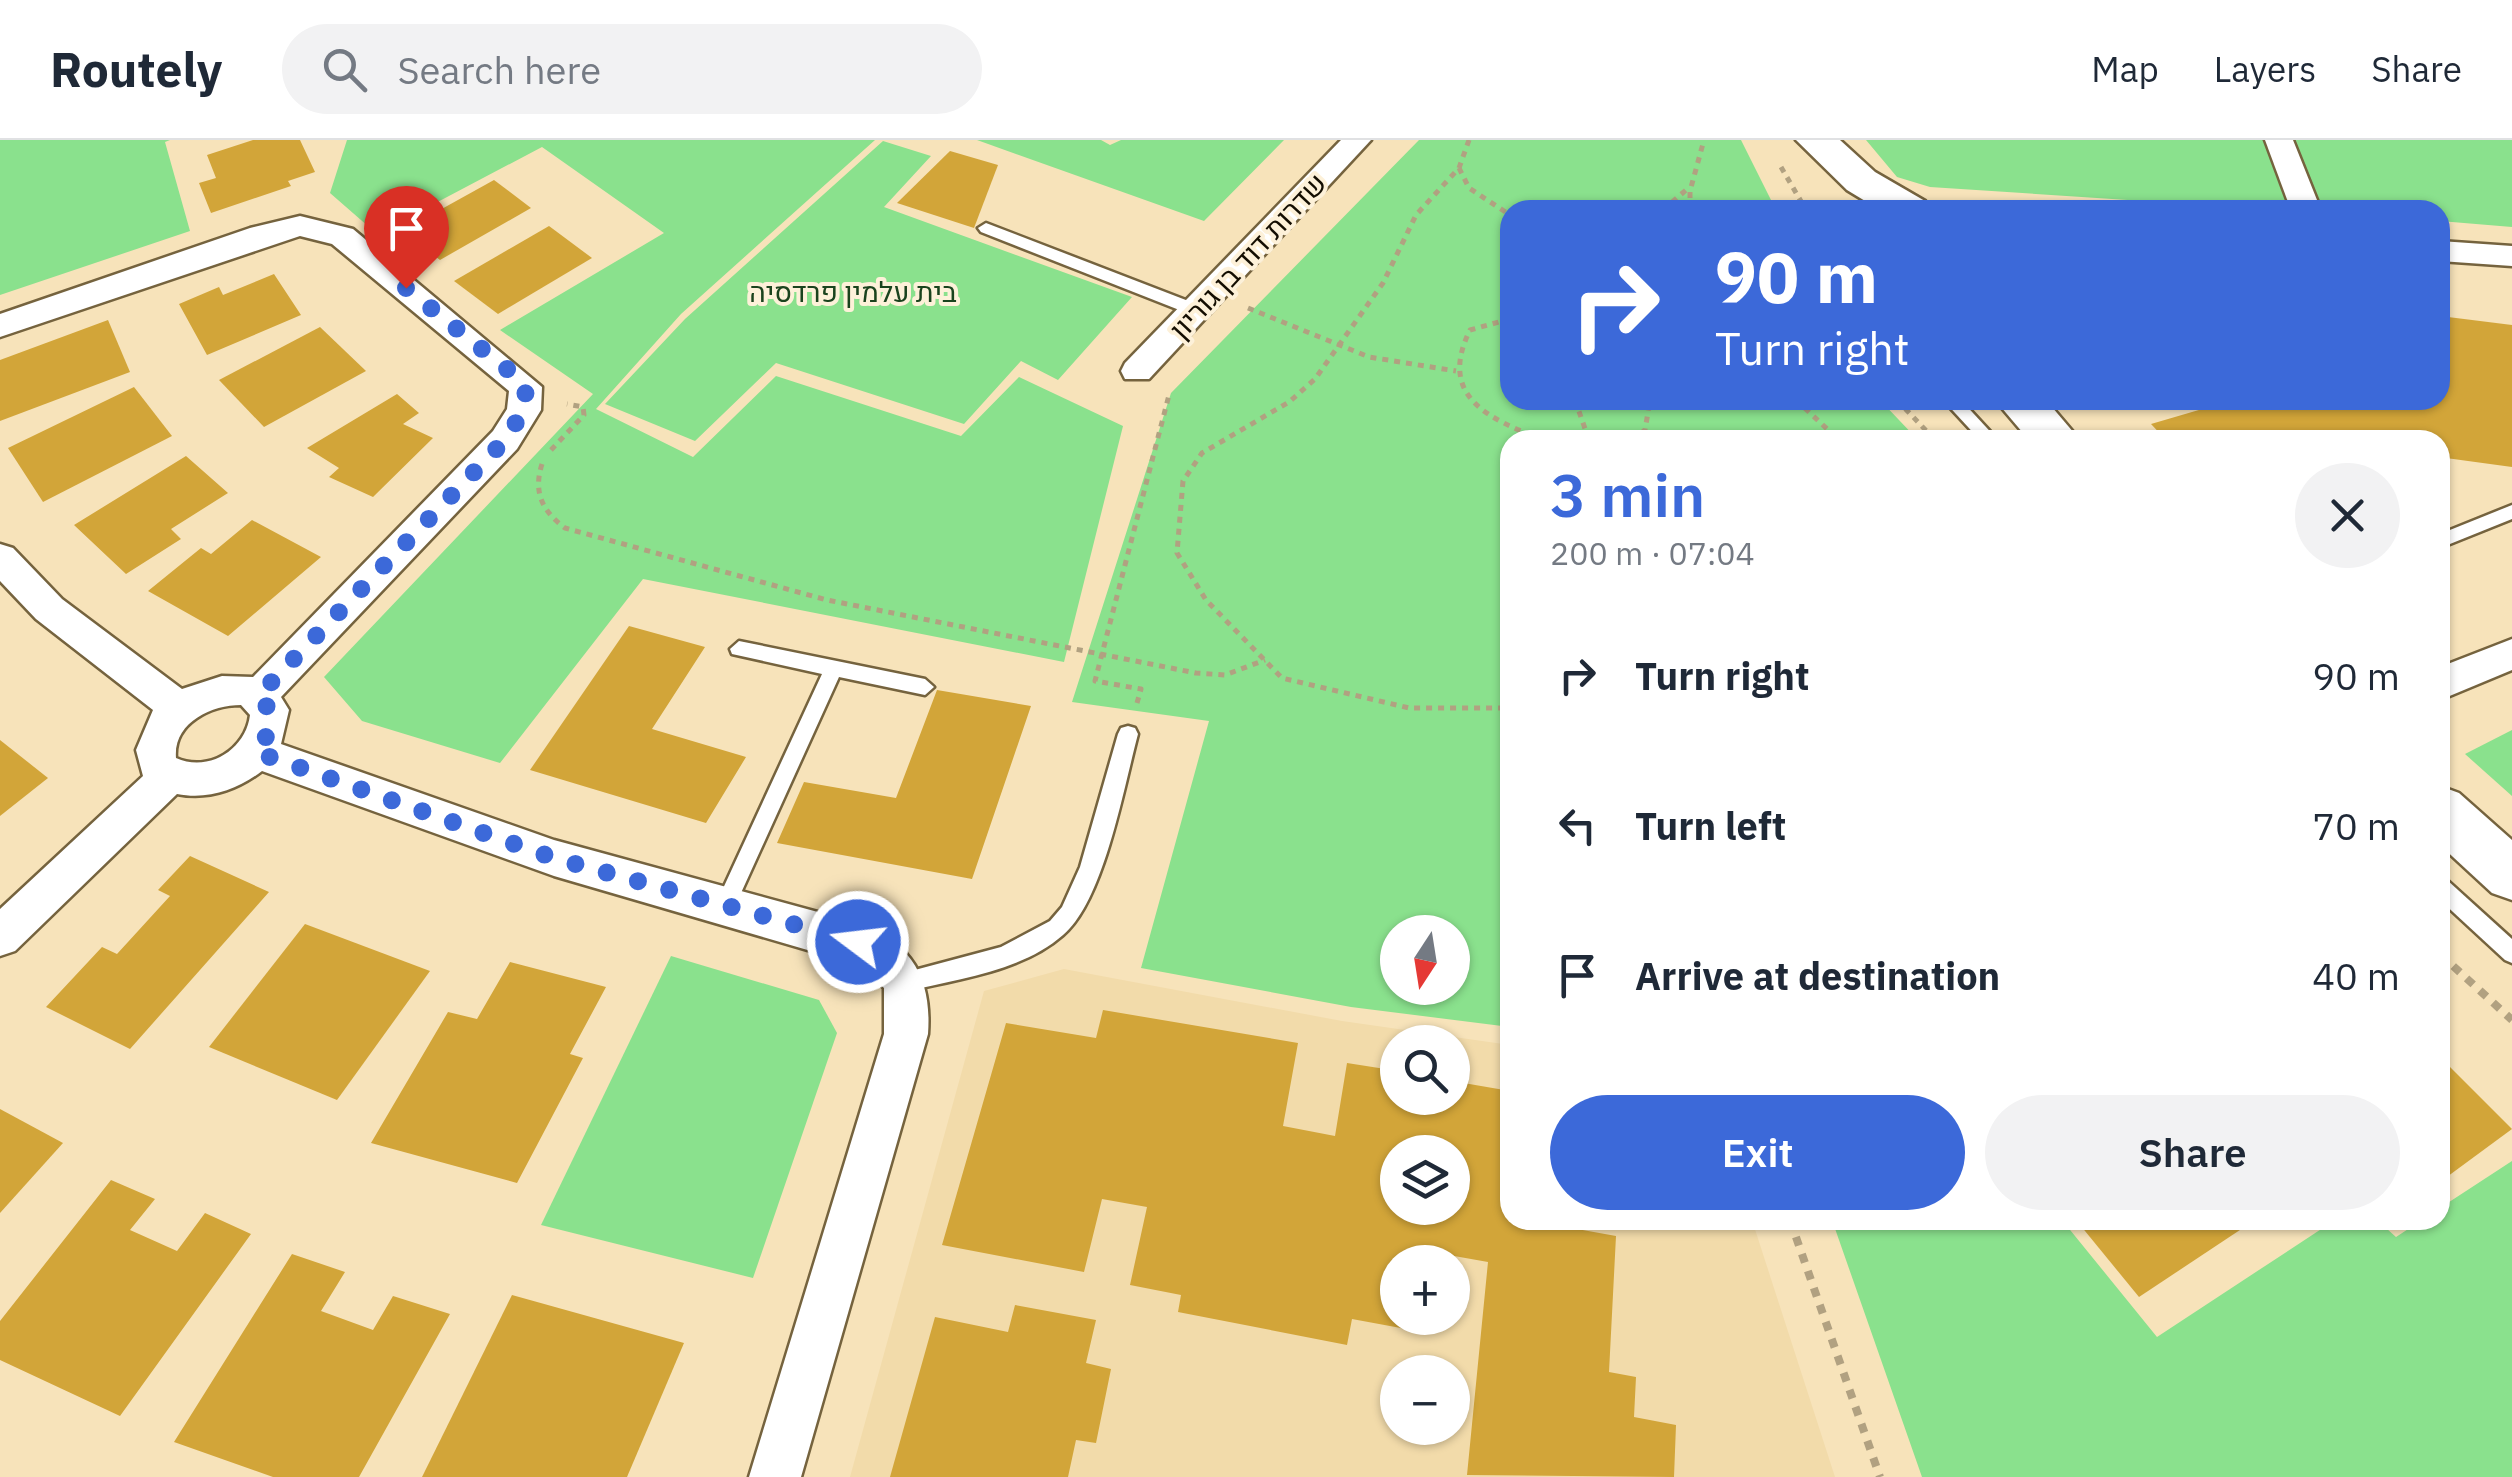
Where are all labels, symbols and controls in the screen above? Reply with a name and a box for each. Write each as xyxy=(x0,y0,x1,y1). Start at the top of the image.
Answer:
search box xyxy=(282,24,982,114)
text: Routely xyxy=(50,38,222,100)
icon: search xyxy=(317,42,372,97)
text: Search here xyxy=(397,45,601,94)
text: Map xyxy=(2091,46,2159,92)
text: Layers xyxy=(2214,46,2316,92)
text: Share xyxy=(2371,46,2462,92)
street label: שדרות דוד בן גוריון xyxy=(1161,165,1334,347)
pin xyxy=(364,186,449,289)
icon: arrive xyxy=(379,201,434,256)
text: 90 m xyxy=(1715,231,1878,322)
icon: right xyxy=(1550,240,1680,370)
park label: בית עלמין פרדסיה xyxy=(749,273,957,310)
text: Turn right xyxy=(1715,319,1910,377)
text: 3 min xyxy=(1550,455,1705,534)
button: close xyxy=(2295,463,2400,568)
text: 200 m · 07:04 xyxy=(1550,532,1755,574)
icon: right xyxy=(1550,648,1605,703)
text: Turn right xyxy=(1635,651,1810,700)
text: 90 m xyxy=(2312,651,2400,700)
icon: left xyxy=(1550,798,1605,853)
text: Turn left xyxy=(1635,801,1786,850)
text: 70 m xyxy=(2312,801,2400,850)
position arrow xyxy=(806,890,910,994)
north arrow xyxy=(1380,915,1470,1005)
map controls xyxy=(1380,915,1470,1445)
icon: arrive xyxy=(1550,948,1605,1003)
text: Arrive at destination xyxy=(1635,951,2000,1000)
text: 40 m xyxy=(2312,951,2400,1000)
button: search xyxy=(1380,1025,1470,1115)
button: Exit xyxy=(1550,1095,1965,1210)
button: Share xyxy=(1985,1095,2400,1210)
button: layers xyxy=(1380,1135,1470,1225)
button: + xyxy=(1380,1245,1470,1335)
button: − xyxy=(1380,1355,1470,1445)

